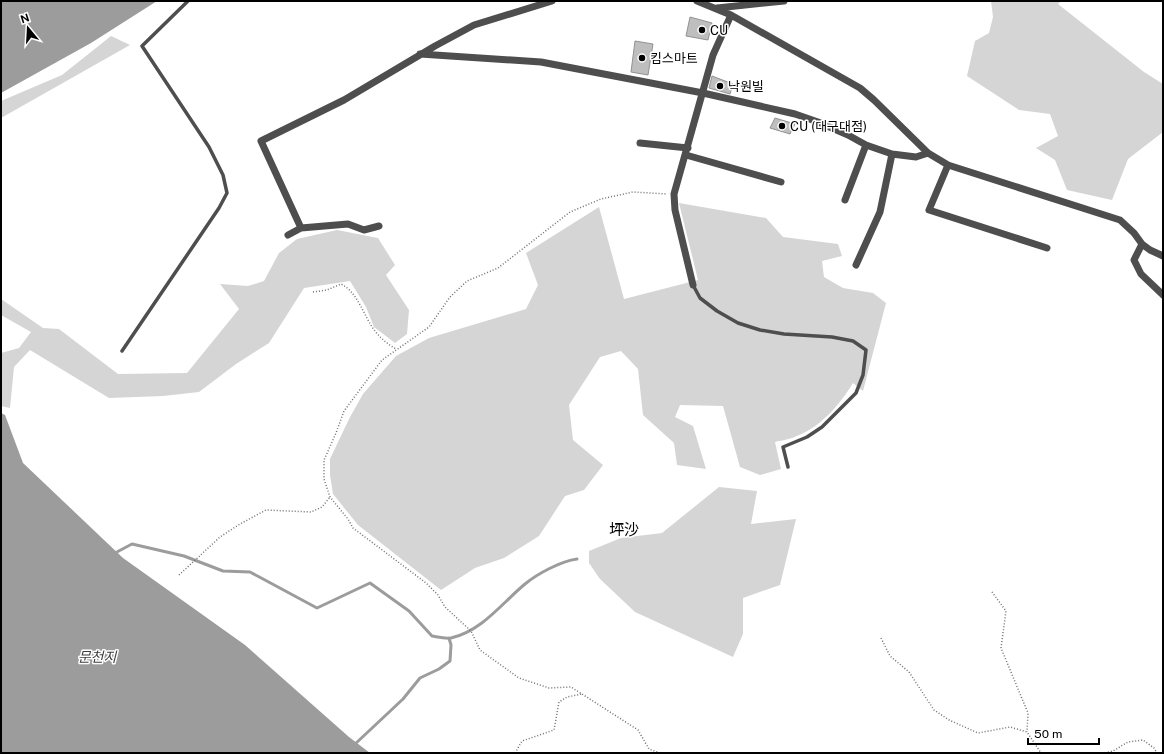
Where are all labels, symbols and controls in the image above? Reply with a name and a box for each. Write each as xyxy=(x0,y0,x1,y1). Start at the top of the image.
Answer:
north arrow xyxy=(8,8,48,48)
text: N xyxy=(19,11,31,26)
place label: CU xyxy=(710,23,728,38)
marker: CU xyxy=(697,25,707,35)
place label: 킴스마트 xyxy=(650,51,698,66)
marker: 킴스마트 xyxy=(637,53,647,63)
place label: 낙원빌 xyxy=(728,79,764,94)
marker: 낙원빌 xyxy=(715,81,725,91)
place label: CU (대구대점) xyxy=(790,119,867,134)
marker: CU (대구대점) xyxy=(777,121,787,131)
district label: 坪沙 xyxy=(609,521,639,538)
water label: 문천지 xyxy=(78,649,117,665)
scale bar xyxy=(1028,720,1099,746)
text: 50 m xyxy=(1034,727,1062,741)

